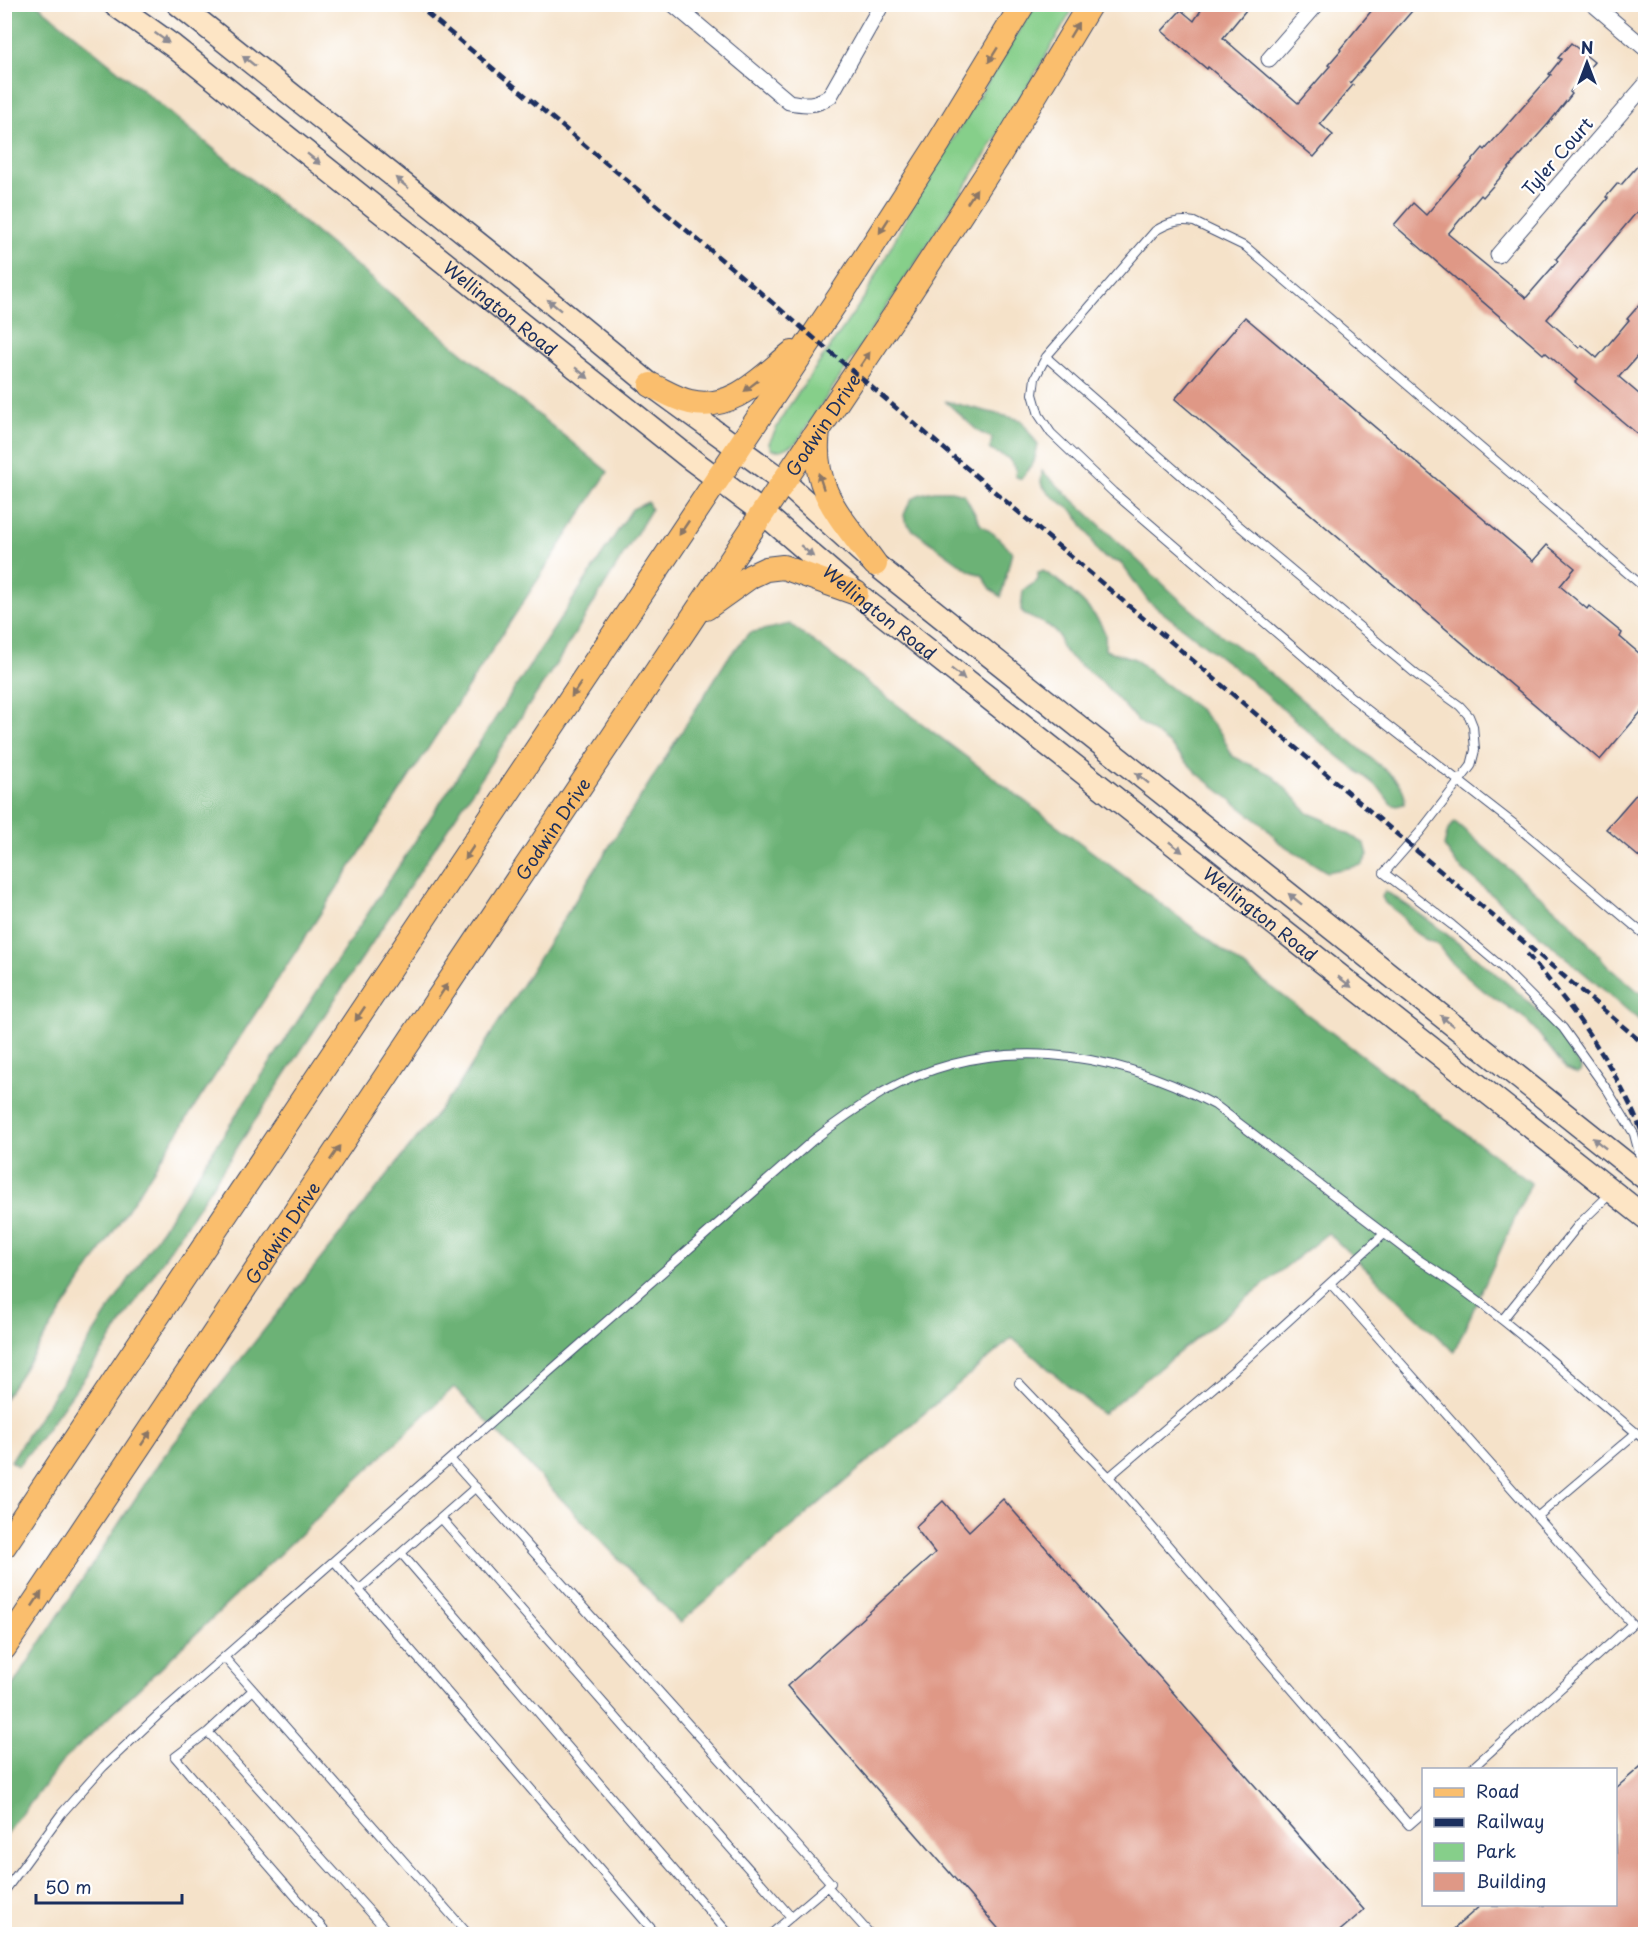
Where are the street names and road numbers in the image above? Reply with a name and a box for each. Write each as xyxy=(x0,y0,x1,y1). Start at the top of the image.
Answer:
street label: Tyler Court xyxy=(1515,111,1599,201)
street label: Wellington Road xyxy=(438,254,564,362)
street label: Godwin Drive xyxy=(778,367,866,481)
street label: Wellington Road xyxy=(818,557,943,666)
street label: Godwin Drive xyxy=(508,772,596,885)
street label: Wellington Road xyxy=(1198,860,1324,967)
street label: Godwin Drive xyxy=(238,1176,326,1289)

